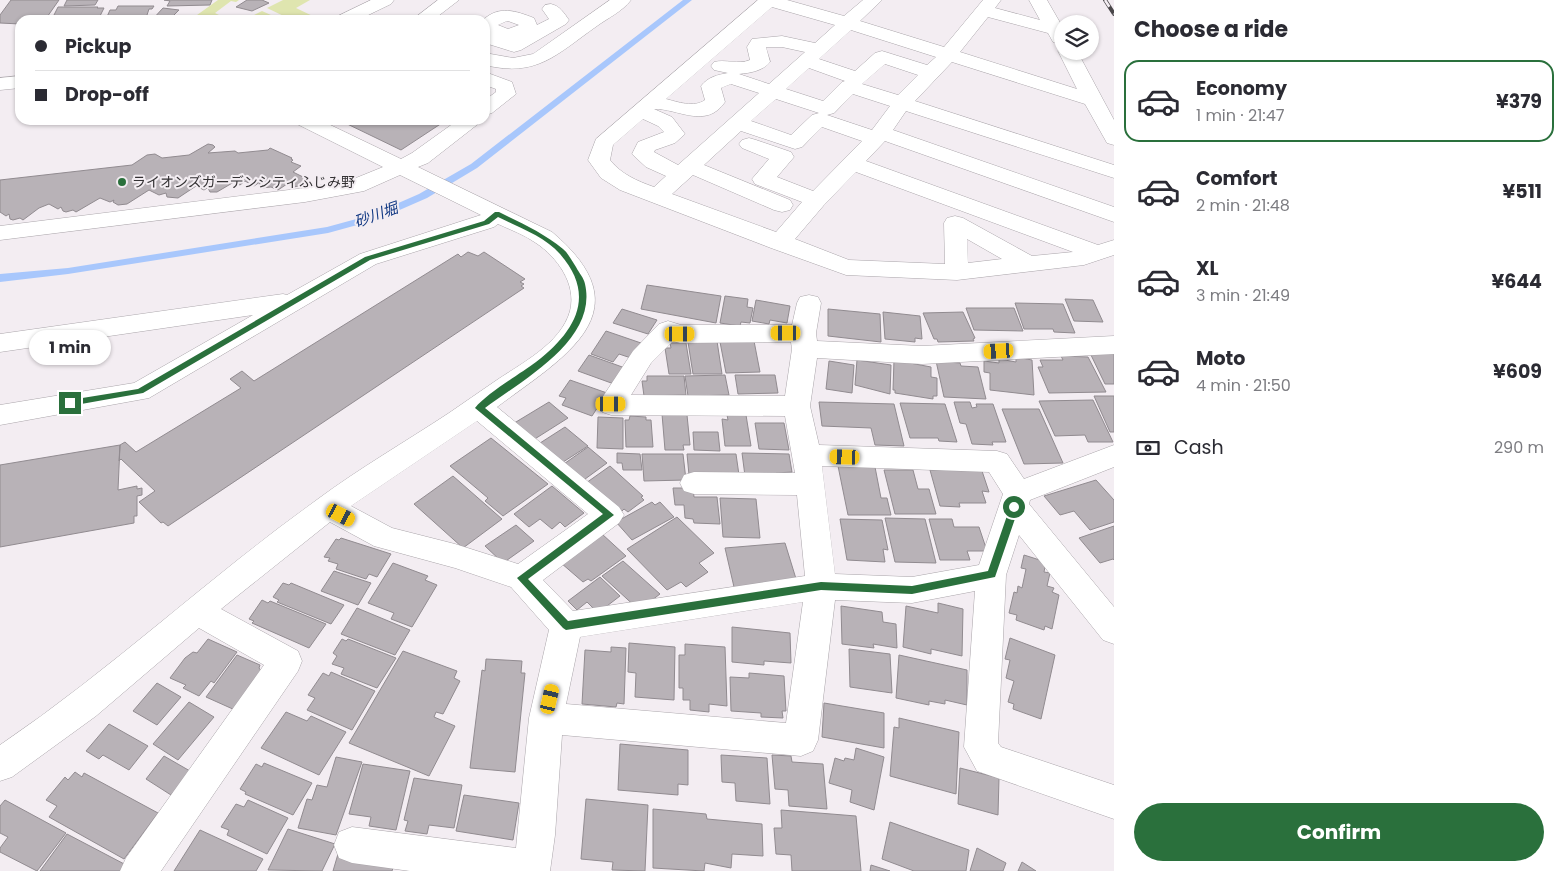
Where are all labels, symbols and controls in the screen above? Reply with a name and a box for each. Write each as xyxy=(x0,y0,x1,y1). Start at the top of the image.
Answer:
text: Choose a ride xyxy=(1134,14,1288,45)
map controls xyxy=(1054,15,1099,60)
button: layers xyxy=(1054,15,1099,60)
text: Pickup xyxy=(65,33,131,60)
text: Economy xyxy=(1196,75,1287,102)
icon: car xyxy=(1136,79,1181,124)
text: Drop-off xyxy=(65,81,149,108)
text: ¥379 xyxy=(1496,88,1542,115)
text: 1 min · 21:47 xyxy=(1196,104,1285,127)
text: Comfort xyxy=(1196,165,1278,192)
icon: car xyxy=(1136,169,1181,214)
place label: ライオンズガーデンシティふじみ野 xyxy=(132,172,355,192)
marker: ライオンズガーデンシティふじみ野 xyxy=(116,176,128,188)
text: ¥511 xyxy=(1503,178,1542,205)
text: 2 min · 21:48 xyxy=(1196,194,1290,217)
water label: 砂川堀 xyxy=(351,196,402,232)
text: XL xyxy=(1196,255,1219,282)
icon: car xyxy=(1136,259,1181,304)
text: ¥644 xyxy=(1491,268,1542,295)
text: 3 min · 21:49 xyxy=(1196,284,1290,307)
car xyxy=(771,326,801,341)
car xyxy=(665,327,695,342)
callout: 1 min xyxy=(29,330,111,366)
text: 1 min xyxy=(49,336,91,359)
car xyxy=(983,343,1014,359)
text: Moto xyxy=(1196,345,1245,372)
icon: car xyxy=(1136,349,1181,394)
text: ¥609 xyxy=(1493,358,1542,385)
text: 4 min · 21:50 xyxy=(1196,374,1291,397)
route end xyxy=(59,392,81,414)
car xyxy=(596,397,626,412)
icon: cash xyxy=(1134,434,1162,462)
text: Cash xyxy=(1174,434,1224,461)
text: 290 m xyxy=(1494,436,1544,459)
car xyxy=(829,449,860,465)
route start xyxy=(1003,496,1025,518)
car xyxy=(324,502,357,528)
car xyxy=(539,683,560,715)
button: Confirm xyxy=(1134,803,1544,861)

